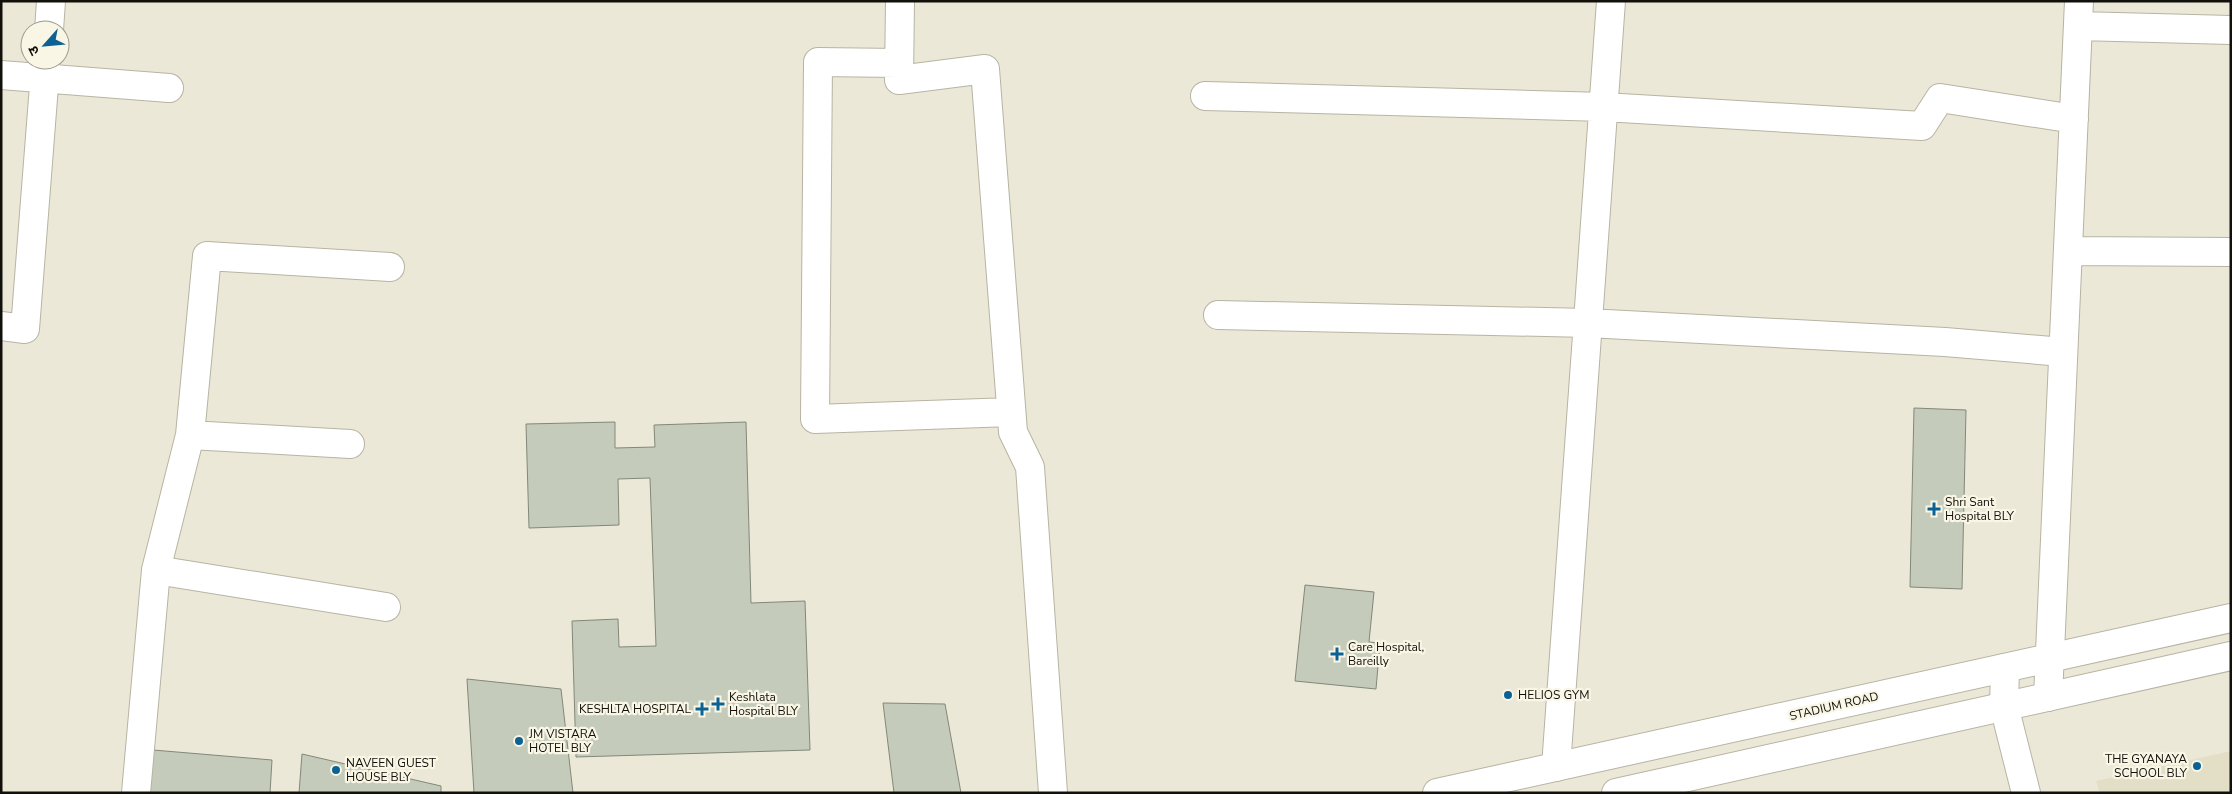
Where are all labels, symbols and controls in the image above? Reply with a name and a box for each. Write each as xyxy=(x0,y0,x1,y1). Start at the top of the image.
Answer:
north arrow xyxy=(20,20,70,70)
text: उ xyxy=(23,42,44,59)
place label: Shri Sant Hospital BLY xyxy=(1945,494,2015,524)
marker: Shri Sant Hospital BLY xyxy=(1927,502,1941,516)
place label: Care Hospital, Bareilly xyxy=(1348,639,1424,669)
marker: Care Hospital, Bareilly xyxy=(1330,647,1344,661)
place label: HELIOS GYM xyxy=(1518,687,1590,703)
street label: STADIUM ROAD xyxy=(1788,688,1880,724)
place label: Keshlata Hospital BLY xyxy=(729,689,799,719)
marker: HELIOS GYM xyxy=(1502,689,1514,701)
marker: Keshlata Hospital BLY xyxy=(711,697,725,711)
place label: KESHLTA HOSPITAL xyxy=(579,701,691,717)
marker: KESHLTA HOSPITAL xyxy=(695,702,709,716)
place label: JM VISTARA HOTEL BLY xyxy=(528,726,597,756)
marker: JM VISTARA HOTEL BLY xyxy=(513,735,525,747)
place label: THE GYANAYA SCHOOL BLY xyxy=(2105,751,2188,781)
place label: NAVEEN GUEST HOUSE BLY xyxy=(346,755,437,785)
marker: THE GYANAYA SCHOOL BLY xyxy=(2191,760,2203,772)
marker: NAVEEN GUEST HOUSE BLY xyxy=(330,764,342,776)

